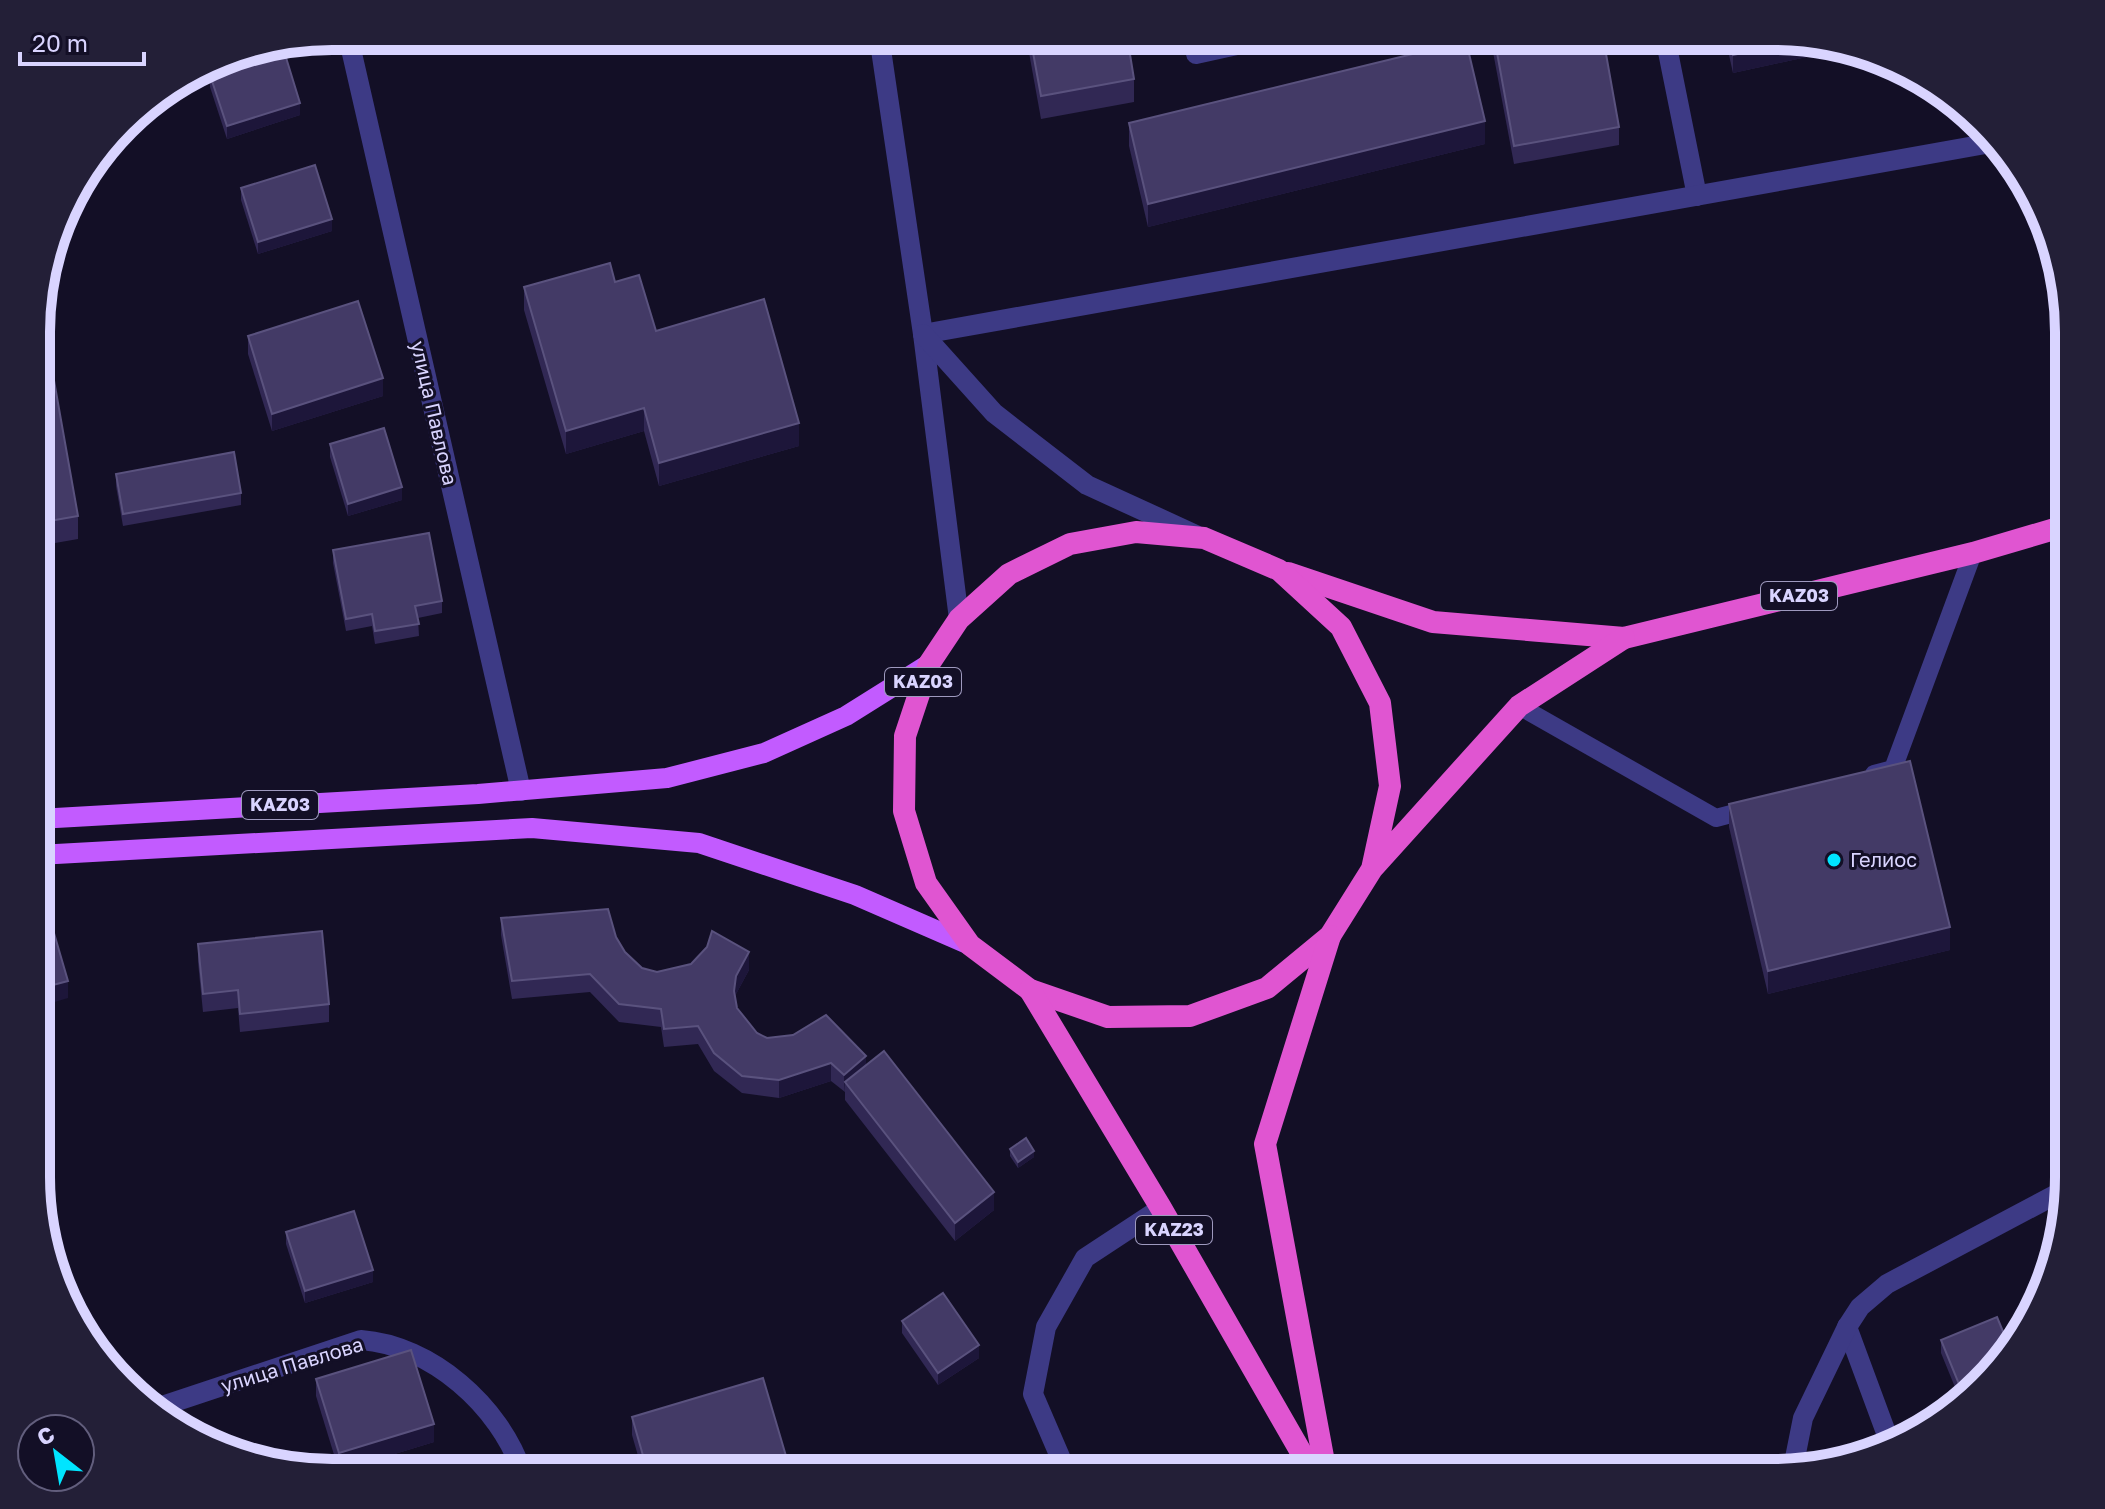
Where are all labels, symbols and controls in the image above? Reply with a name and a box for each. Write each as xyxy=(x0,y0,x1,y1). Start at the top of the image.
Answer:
scale bar xyxy=(20,16,144,66)
text: 20 m xyxy=(32,28,88,57)
street label: улица Павлова xyxy=(407,338,463,487)
road number: KАZ03 xyxy=(1761,582,1837,610)
road number: KАZ03 xyxy=(885,668,961,696)
road number: KАZ03 xyxy=(242,791,318,819)
place label: Гелиос xyxy=(1850,847,1917,871)
marker: Гелиос xyxy=(1825,851,1843,869)
road number: KAZ23 xyxy=(1136,1216,1212,1244)
street label: улица Павлова xyxy=(218,1331,366,1397)
north arrow xyxy=(16,1413,96,1493)
text: С xyxy=(32,1420,59,1451)

